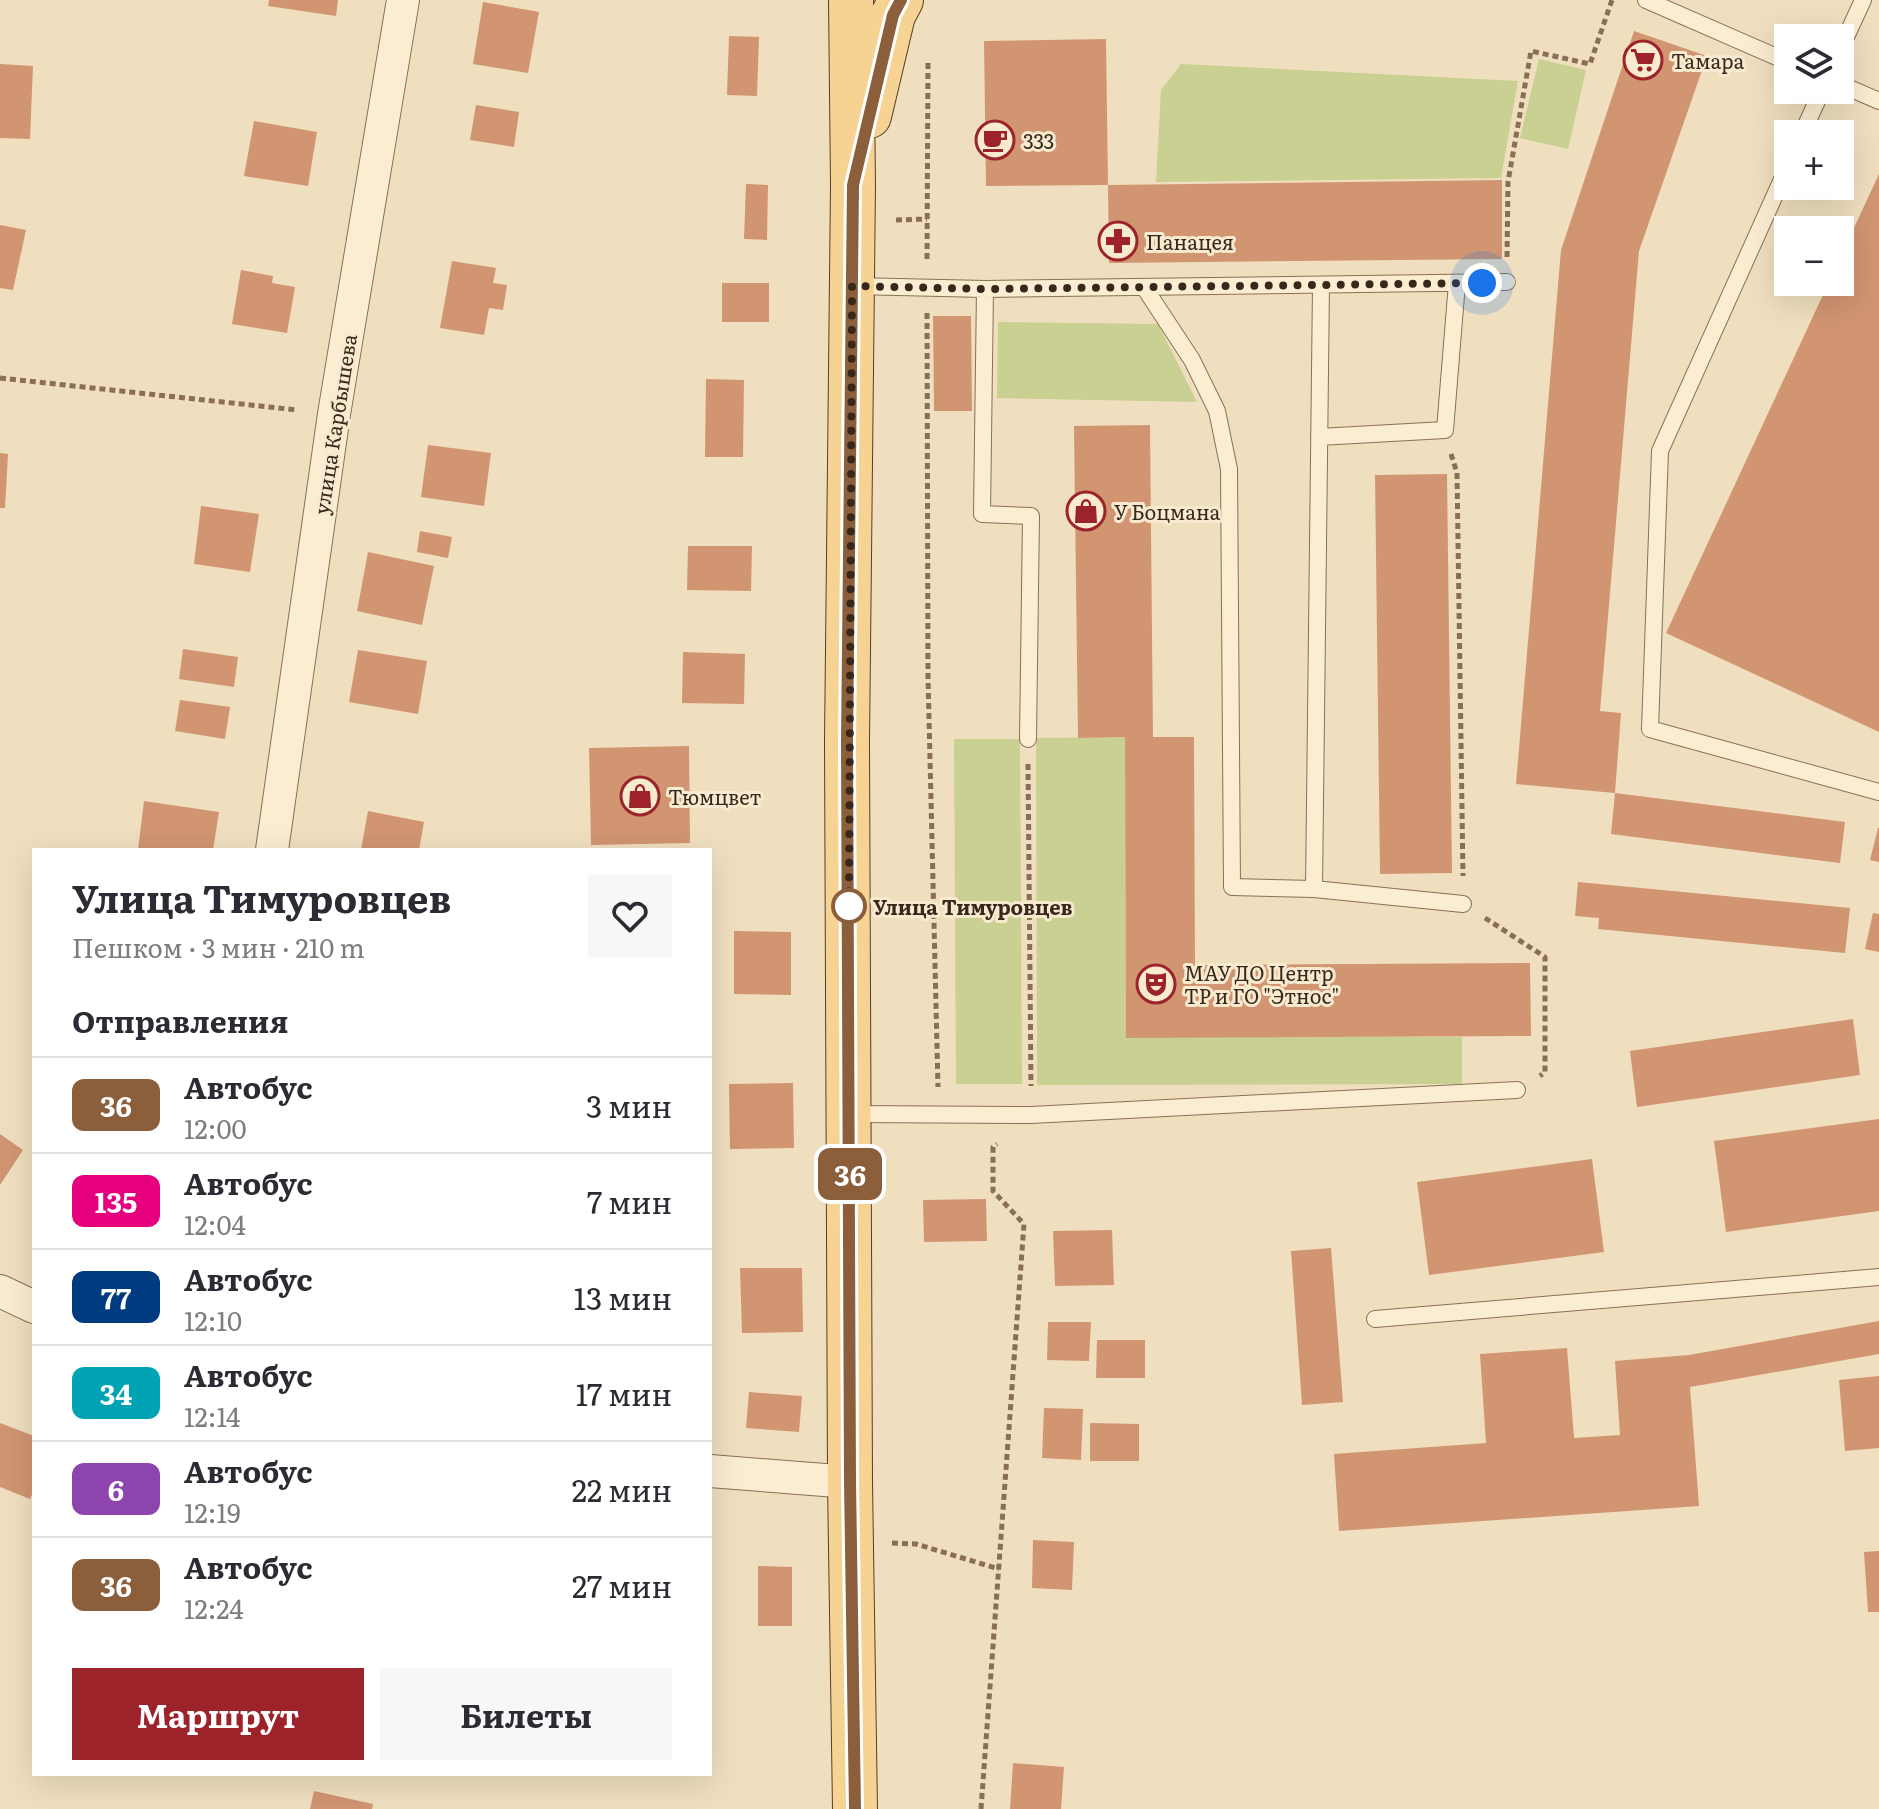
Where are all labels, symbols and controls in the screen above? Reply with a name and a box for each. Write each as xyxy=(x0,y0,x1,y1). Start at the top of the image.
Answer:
map controls xyxy=(1774,24,1854,296)
button: layers xyxy=(1774,24,1854,104)
supermarket icon: Тамара xyxy=(1622,39,1664,81)
place label: Тамара xyxy=(1671,45,1745,75)
cafe icon: 333 xyxy=(974,119,1016,161)
button: + xyxy=(1774,120,1854,200)
place label: 333 xyxy=(1023,125,1054,155)
button: − xyxy=(1774,216,1854,296)
pharmacy icon: Панацея xyxy=(1097,220,1139,262)
place label: Панацея xyxy=(1146,226,1234,256)
your location xyxy=(1462,263,1502,303)
street label: улица Карбышева xyxy=(305,331,363,517)
shop icon: У Боцмана xyxy=(1065,490,1107,532)
place label: У Боцмана xyxy=(1114,496,1221,526)
shop icon: Тюмцвет xyxy=(619,775,661,817)
place label: Тюмцвет xyxy=(668,781,762,811)
text: Улица Тимуровцев xyxy=(72,868,451,925)
button: heart xyxy=(588,874,672,958)
marker: Улица Тимуровцев xyxy=(832,889,866,923)
place label: Улица Тимуровцев xyxy=(873,891,1073,921)
text: Пешком · 3 мин · 210 m xyxy=(72,927,365,966)
place label: МАУ ДО Центр ТР и ГО "Этнос" xyxy=(1184,957,1339,1010)
theatre icon: МАУ ДО Центр ТР и ГО "Этнос" xyxy=(1135,963,1177,1005)
text: Отправления xyxy=(72,998,288,1042)
text: Автобус xyxy=(184,1064,313,1108)
text: 3 мин xyxy=(586,1083,672,1127)
text: 36 xyxy=(100,1084,132,1126)
text: 12:00 xyxy=(184,1108,246,1147)
line badge: 36 xyxy=(814,1148,886,1200)
text: 36 xyxy=(834,1153,866,1195)
text: Автобус xyxy=(184,1160,313,1204)
text: 7 мин xyxy=(587,1179,672,1223)
text: 135 xyxy=(95,1180,137,1222)
text: 12:04 xyxy=(184,1204,246,1243)
text: Автобус xyxy=(184,1256,313,1300)
text: 13 мин xyxy=(574,1275,672,1319)
text: 77 xyxy=(101,1276,131,1318)
text: 12:10 xyxy=(184,1300,242,1339)
text: Автобус xyxy=(184,1352,313,1396)
text: 17 мин xyxy=(576,1371,672,1415)
text: 34 xyxy=(100,1372,132,1414)
text: 12:14 xyxy=(184,1396,240,1435)
text: Автобус xyxy=(184,1448,313,1492)
text: 22 мин xyxy=(572,1467,672,1511)
text: 6 xyxy=(108,1468,124,1510)
text: 12:19 xyxy=(184,1492,241,1531)
text: Автобус xyxy=(184,1544,313,1588)
text: 27 мин xyxy=(572,1563,672,1607)
text: 36 xyxy=(100,1564,132,1606)
text: 12:24 xyxy=(184,1588,244,1627)
button: Маршрут xyxy=(72,1668,364,1760)
button: Билеты xyxy=(380,1668,672,1760)

